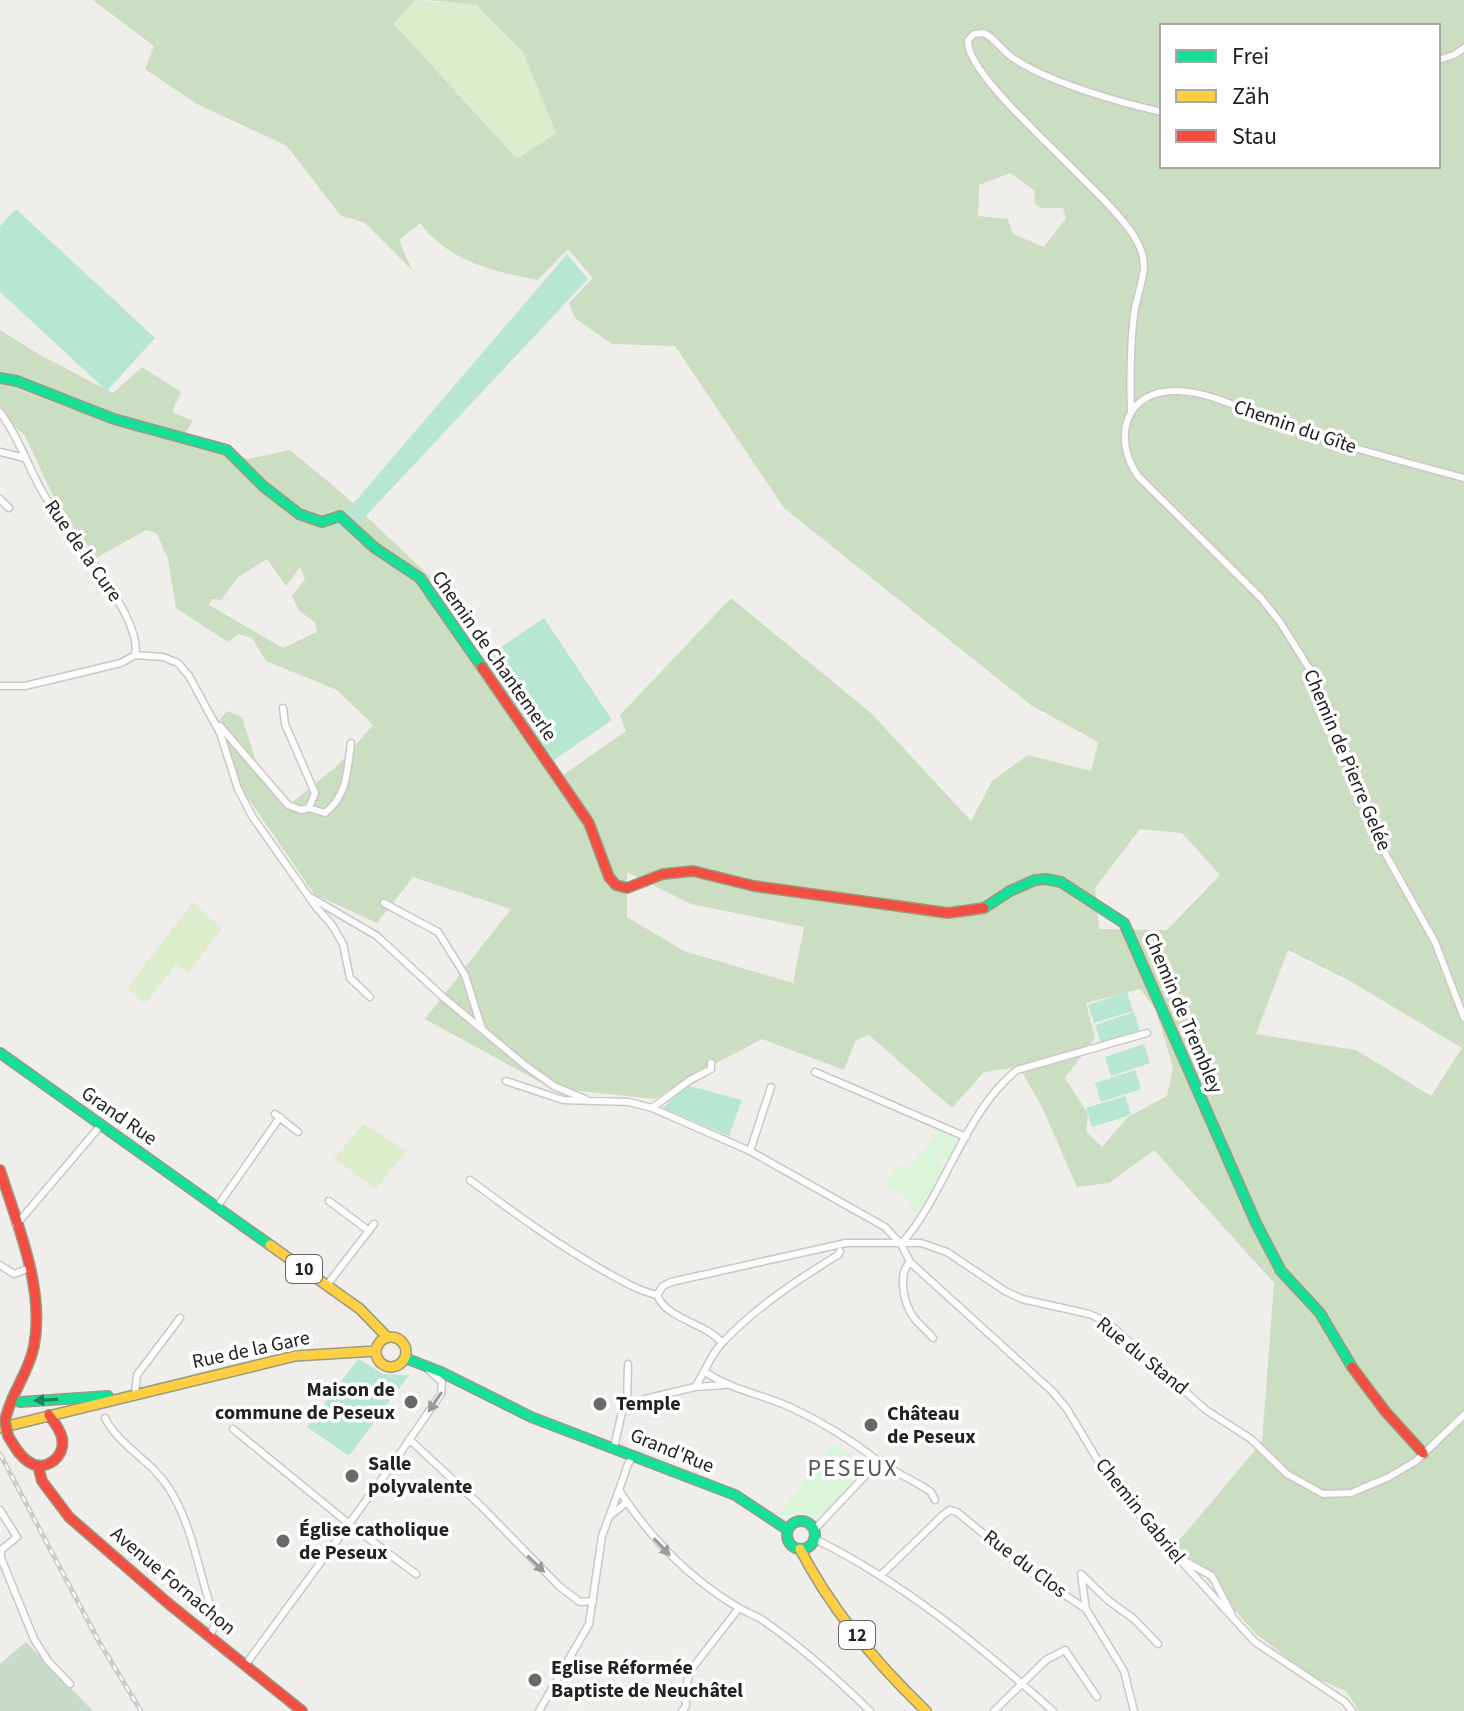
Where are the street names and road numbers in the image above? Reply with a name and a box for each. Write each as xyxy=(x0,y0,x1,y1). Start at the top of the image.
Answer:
street label: Chemin du Gîte xyxy=(1230,393,1360,461)
street label: Rue de la Cure xyxy=(37,494,129,608)
street label: Chemin de Chantemerle xyxy=(425,565,563,747)
street label: Chemin de Pierre Gelée xyxy=(1296,665,1398,855)
street label: Chemin de Trembley xyxy=(1136,928,1230,1098)
street label: Grand Rue xyxy=(75,1080,163,1152)
road number: 10 xyxy=(286,1255,322,1283)
street label: Rue du Stand xyxy=(1090,1310,1194,1402)
street label: Rue de la Gare xyxy=(190,1324,312,1376)
street label: Grand'Rue xyxy=(626,1422,718,1481)
street label: Chemin Gabriel xyxy=(1089,1452,1191,1570)
street label: Avenue Fornachon xyxy=(104,1520,242,1642)
street label: Rue du Clos xyxy=(977,1523,1073,1605)
road number: 12 xyxy=(839,1621,875,1649)

